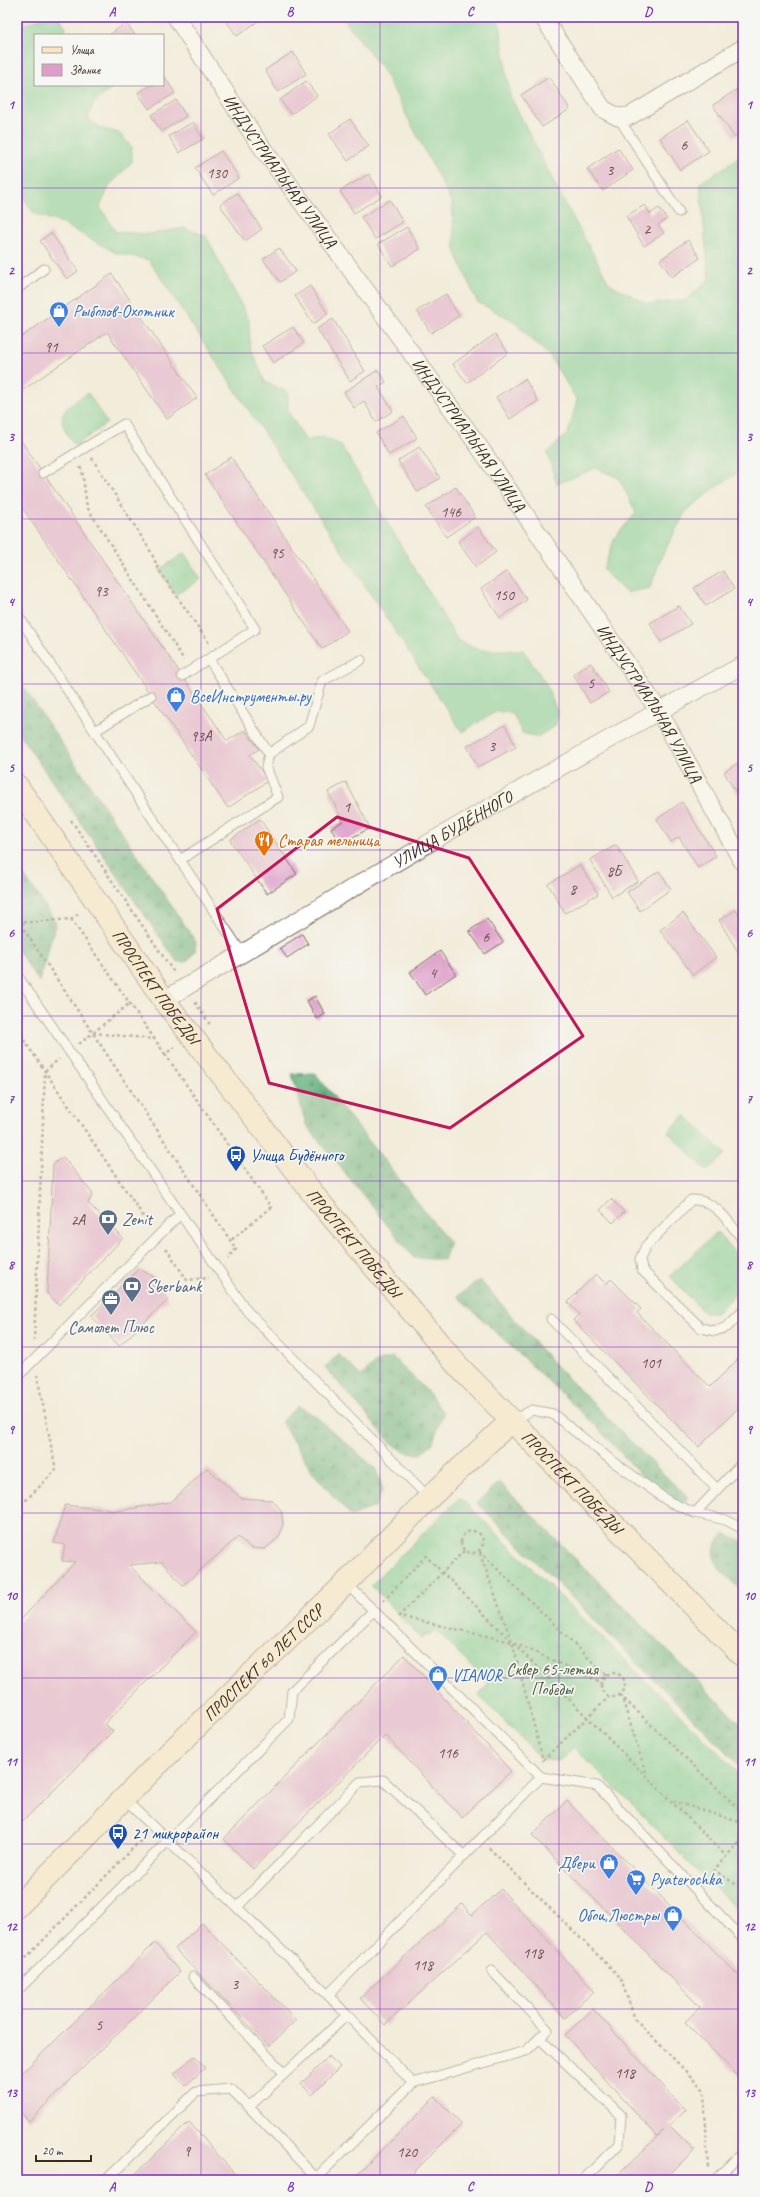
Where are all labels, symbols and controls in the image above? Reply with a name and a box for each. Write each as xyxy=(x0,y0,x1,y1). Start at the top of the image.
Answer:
text: A xyxy=(109,4,117,20)
text: B xyxy=(287,4,295,20)
text: C xyxy=(467,4,475,20)
text: D xyxy=(644,4,653,20)
legend xyxy=(34,34,164,86)
text: Улица xyxy=(70,42,95,58)
text: Здание xyxy=(70,62,101,78)
street label: ИНДУСТРИАЛЬНАЯ УЛИЦА xyxy=(219,91,342,252)
text: 1 xyxy=(8,97,16,113)
text: 1 xyxy=(746,97,754,113)
house number: 6 xyxy=(681,136,689,155)
house number: 3 xyxy=(607,161,615,180)
house number: 130 xyxy=(207,164,228,183)
house number: 2 xyxy=(644,220,652,239)
text: 2 xyxy=(8,263,15,279)
text: 2 xyxy=(746,263,753,279)
shop icon: Рыболов-Охотник xyxy=(48,300,70,328)
place label: Рыболов-Охотник xyxy=(73,301,175,322)
house number: 91 xyxy=(44,338,59,357)
street label: ИНДУСТРИАЛЬНАЯ УЛИЦА xyxy=(407,354,530,516)
text: 3 xyxy=(8,429,15,445)
text: 3 xyxy=(746,429,753,445)
house number: 146 xyxy=(441,503,462,522)
house number: 95 xyxy=(270,544,285,563)
house number: 93 xyxy=(94,582,109,601)
house number: 150 xyxy=(494,586,515,605)
text: 4 xyxy=(8,594,16,610)
text: 4 xyxy=(746,594,754,610)
street label: ИНДУСТРИАЛЬНАЯ УЛИЦА xyxy=(592,620,707,787)
house number: 5 xyxy=(588,674,596,693)
shop icon: ВсеИнструменты.ру xyxy=(165,685,187,713)
place label: ВсеИнструменты.ру xyxy=(190,686,312,707)
house number: 93А xyxy=(190,727,213,746)
house number: 3 xyxy=(489,737,497,756)
text: 5 xyxy=(8,760,15,776)
text: 5 xyxy=(746,760,753,776)
street label: УЛИЦА БУДЁННОГО xyxy=(389,786,518,873)
house number: 1 xyxy=(344,798,352,817)
restaurant icon: Старая мельница xyxy=(253,829,275,857)
place label: Старая мельница xyxy=(278,830,381,851)
house number: 8Б xyxy=(607,862,624,881)
house number: 8 xyxy=(570,880,578,899)
text: 6 xyxy=(8,925,15,941)
street label: ПРОСПЕКТ ПОБЕДЫ xyxy=(108,925,205,1050)
text: 6 xyxy=(746,925,753,941)
house number: 6 xyxy=(483,928,491,947)
house number: 4 xyxy=(430,964,438,983)
text: 7 xyxy=(8,1091,15,1107)
text: 7 xyxy=(746,1091,753,1107)
bus stop icon: Улица Будённого xyxy=(225,1144,247,1172)
place label: Улица Будённого xyxy=(250,1145,346,1166)
street label: ПРОСПЕКТ ПОБЕДЫ xyxy=(302,1185,407,1304)
bank icon: Zenit xyxy=(97,1208,119,1236)
place label: Zenit xyxy=(122,1209,155,1230)
house number: 2А xyxy=(71,1211,87,1230)
text: 8 xyxy=(8,1257,16,1273)
text: 8 xyxy=(746,1257,754,1273)
bank icon: Sberbank xyxy=(121,1275,143,1303)
place label: Sberbank xyxy=(146,1276,203,1297)
office icon: Самолет Плюс xyxy=(100,1288,122,1316)
place label: Самолет Плюс xyxy=(68,1317,155,1338)
house number: 101 xyxy=(641,1354,662,1373)
text: 9 xyxy=(8,1422,15,1438)
text: 9 xyxy=(746,1422,753,1438)
street label: ПРОСПЕКТ ПОБЕДЫ xyxy=(517,1427,629,1540)
text: 10 xyxy=(5,1588,18,1604)
text: 10 xyxy=(743,1588,756,1604)
street label: ПРОСПЕКТ 60 ЛЕТ СССР xyxy=(199,1598,330,1726)
park label: Сквер 65-летия Победы xyxy=(506,1659,599,1700)
shop icon: VIANOR xyxy=(427,1664,449,1692)
place label: VIANOR xyxy=(452,1665,504,1686)
house number: 116 xyxy=(438,1744,459,1763)
text: 11 xyxy=(5,1754,19,1770)
text: 11 xyxy=(743,1754,757,1770)
bus stop icon: 21 микрорайон xyxy=(107,1822,129,1850)
place label: 21 микрорайон xyxy=(132,1823,219,1844)
shop icon: Двери xyxy=(598,1852,620,1880)
place label: Двери xyxy=(558,1853,596,1874)
supermarket icon: Pyaterochka xyxy=(625,1868,647,1896)
place label: Pyaterochka xyxy=(650,1869,723,1890)
shop icon: Обои,Люстры xyxy=(662,1904,684,1932)
place label: Обои,Люстры xyxy=(578,1905,661,1926)
text: 12 xyxy=(5,1919,18,1935)
text: 12 xyxy=(743,1919,756,1935)
house number: 118 xyxy=(523,1944,544,1963)
house number: 118 xyxy=(413,1956,434,1975)
house number: 3 xyxy=(232,1975,240,1994)
house number: 5 xyxy=(96,2016,104,2035)
house number: 118 xyxy=(615,2064,636,2083)
text: 13 xyxy=(5,2085,18,2101)
text: 13 xyxy=(743,2085,756,2101)
scale bar xyxy=(36,2137,91,2163)
house number: 9 xyxy=(184,2142,192,2161)
text: 20 m xyxy=(42,2143,64,2159)
house number: 120 xyxy=(397,2143,418,2162)
text: A xyxy=(109,2179,117,2195)
text: B xyxy=(287,2179,295,2195)
text: C xyxy=(467,2179,475,2195)
text: D xyxy=(644,2179,653,2195)

